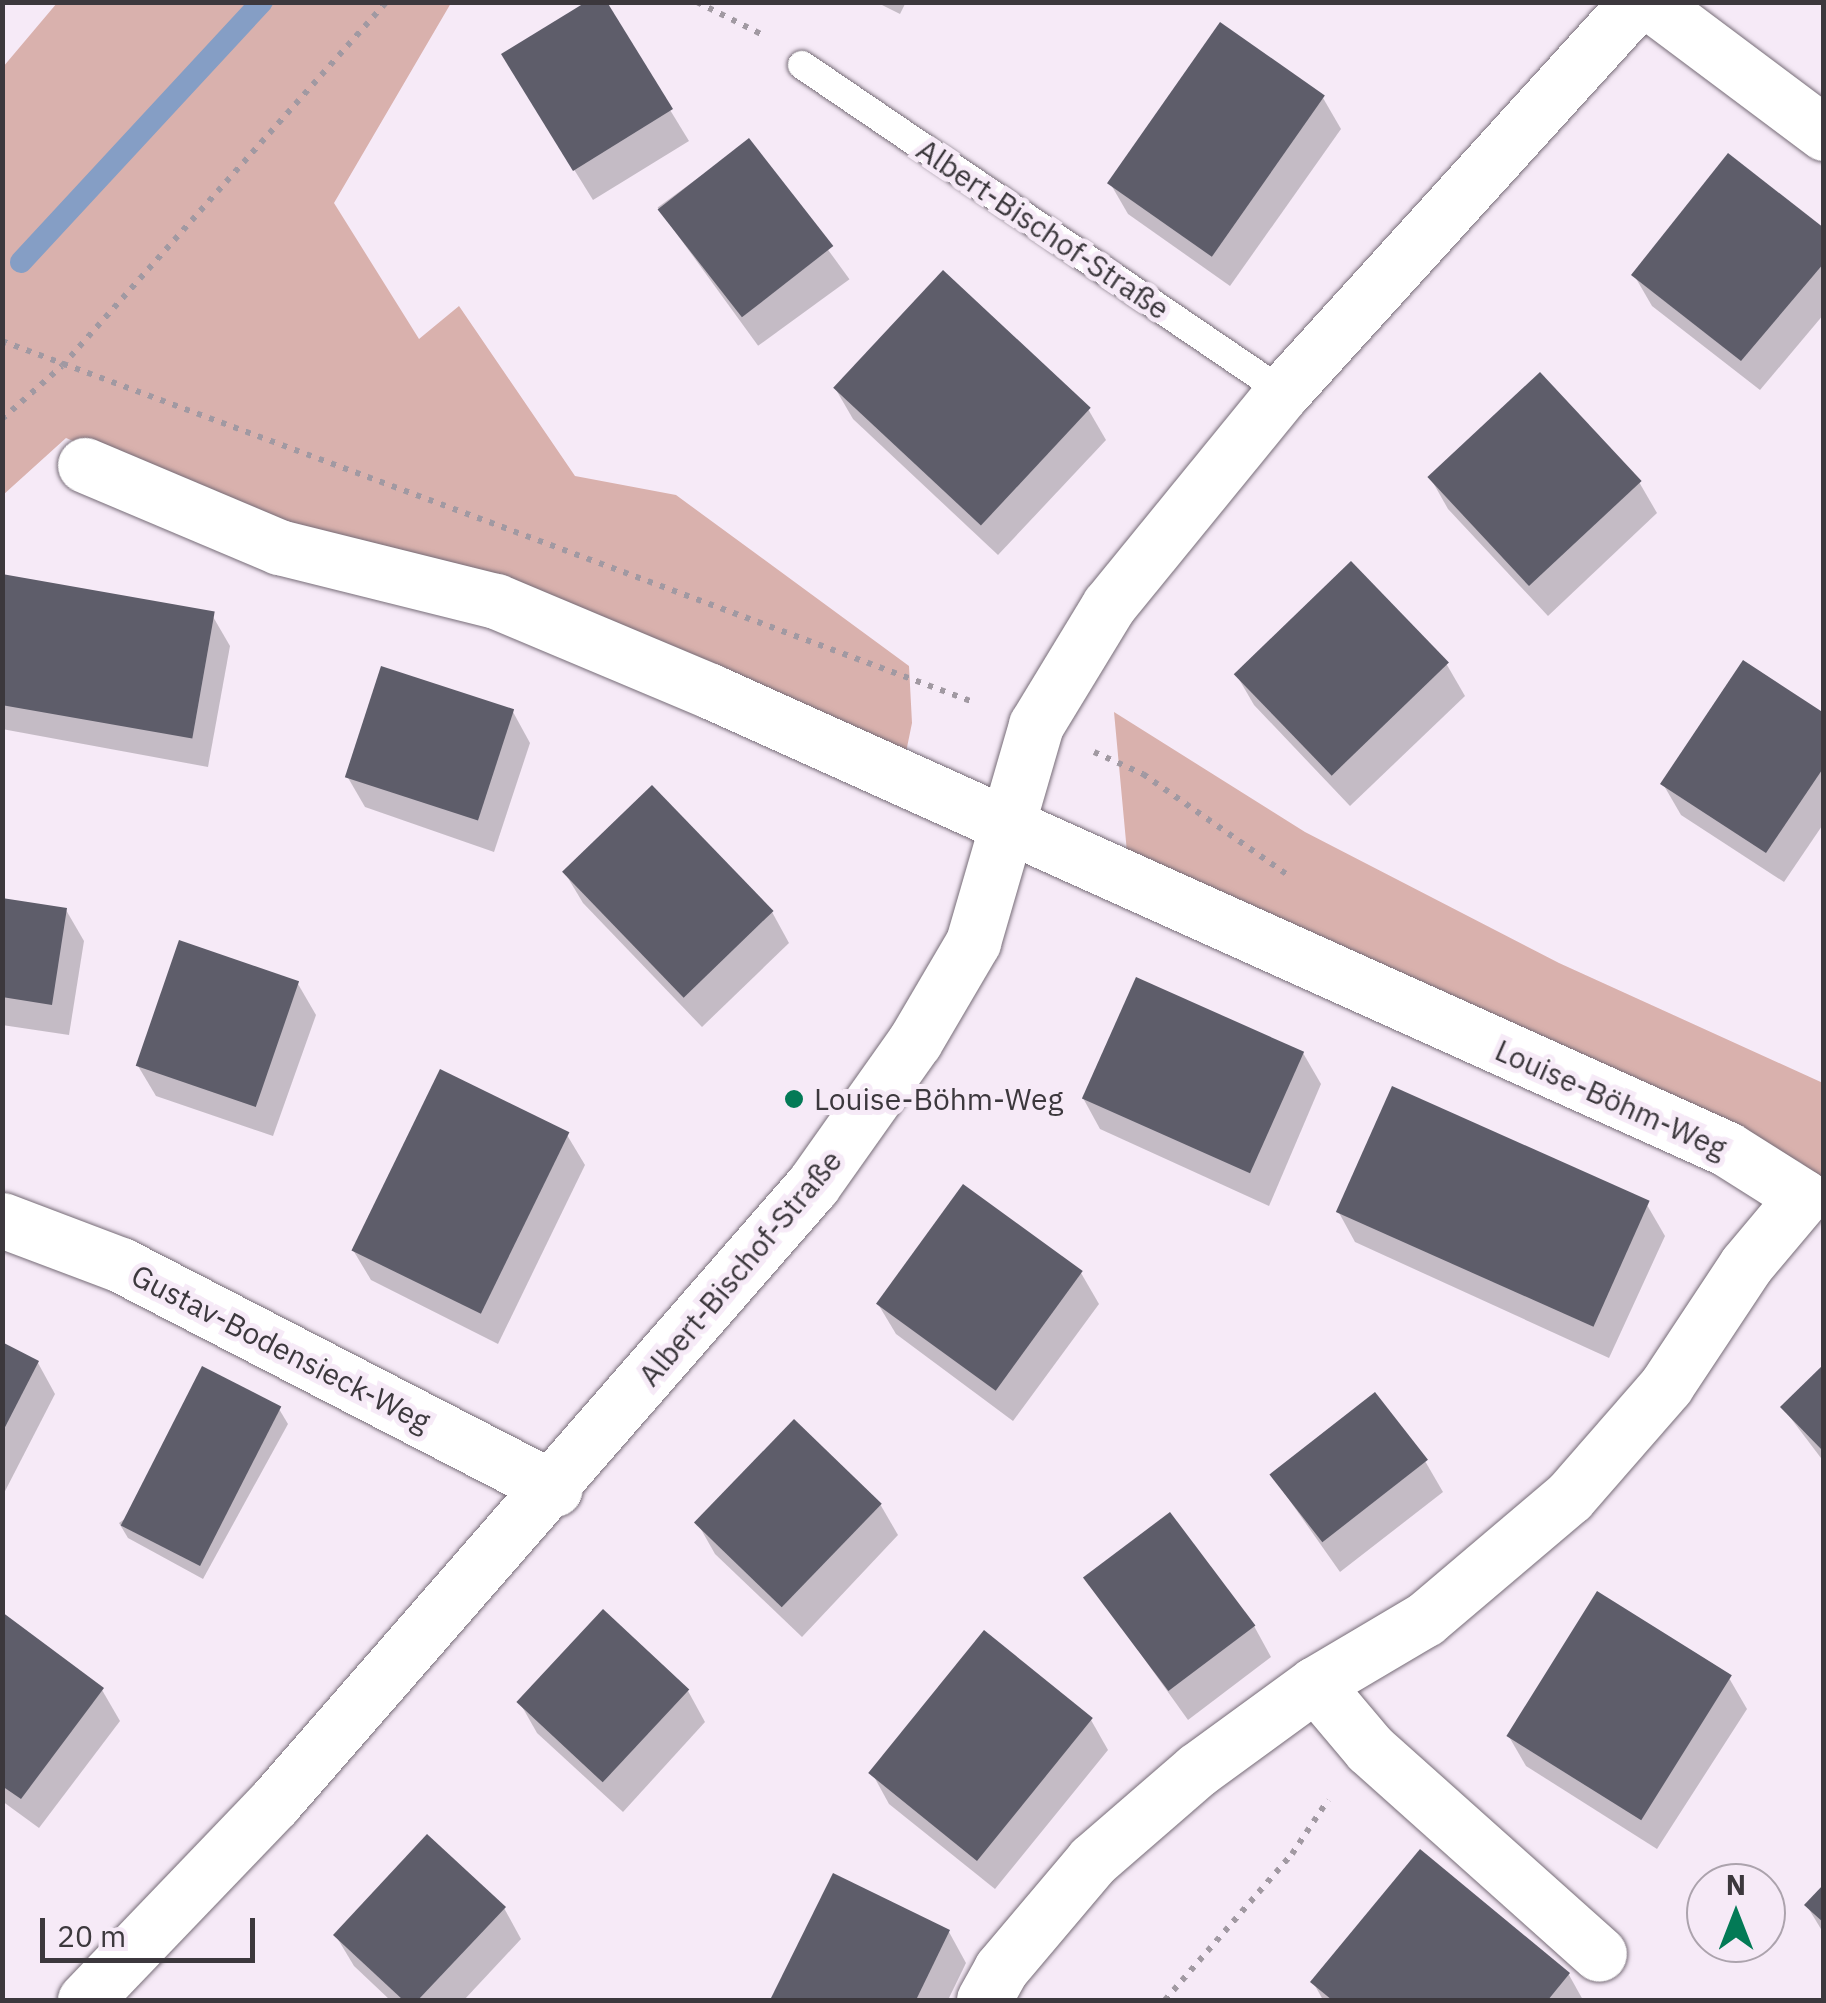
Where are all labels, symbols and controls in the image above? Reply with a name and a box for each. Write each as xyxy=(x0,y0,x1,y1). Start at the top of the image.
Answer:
street label: Albert-Bischof-Straße xyxy=(910,131,1176,327)
street label: Louise-Böhm-Weg xyxy=(1490,1032,1732,1166)
place label: Louise-Böhm-Weg xyxy=(814,1081,1063,1117)
marker: Louise-Böhm-Weg xyxy=(783,1088,805,1110)
street label: Albert-Bischof-Straße xyxy=(631,1143,849,1393)
street label: Gustav-Bodensieck-Weg xyxy=(125,1257,437,1439)
north arrow xyxy=(1686,1863,1786,1963)
text: N xyxy=(1726,1866,1746,1903)
scale bar xyxy=(45,1898,260,1960)
text: 20 m xyxy=(57,1916,126,1955)

